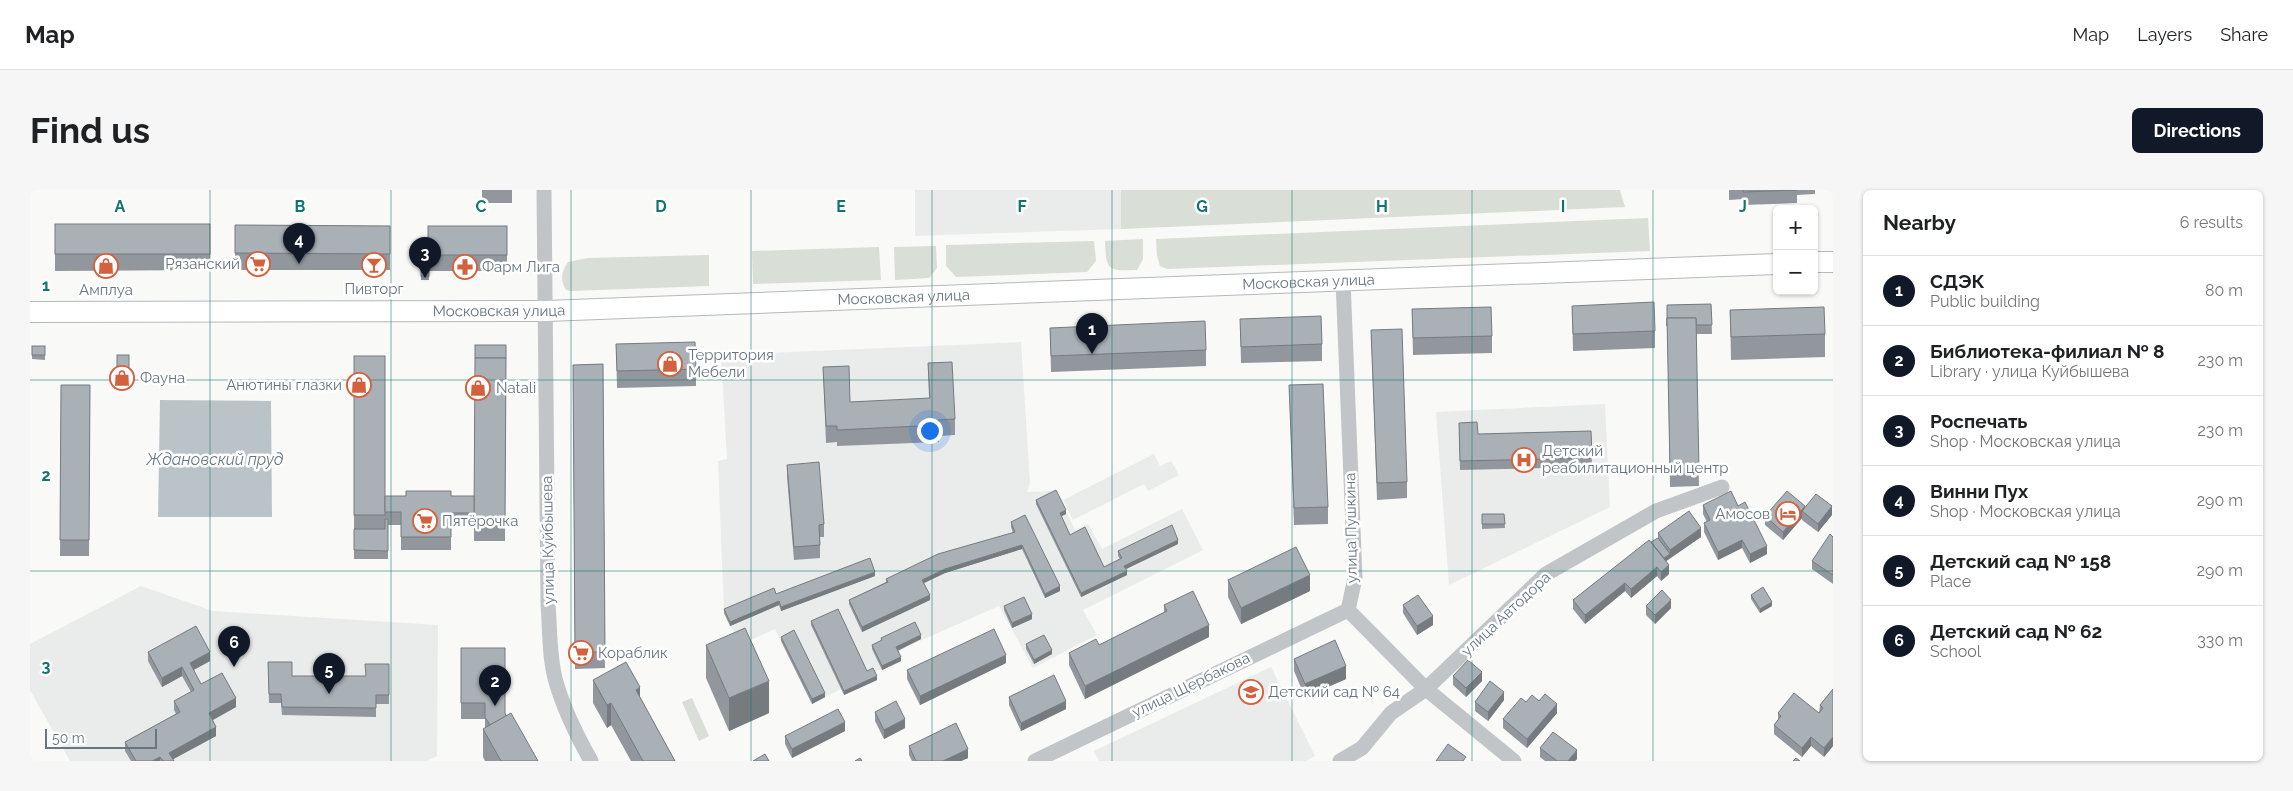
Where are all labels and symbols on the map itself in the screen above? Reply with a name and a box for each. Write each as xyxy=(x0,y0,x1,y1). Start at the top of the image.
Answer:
text: A xyxy=(115,197,126,216)
text: B xyxy=(295,197,306,216)
text: C xyxy=(476,197,487,216)
text: D xyxy=(655,197,667,216)
text: E xyxy=(836,197,846,216)
text: F xyxy=(1017,197,1027,216)
text: G xyxy=(1196,197,1208,216)
text: H xyxy=(1376,197,1388,216)
text: I xyxy=(1561,197,1565,216)
text: J xyxy=(1739,197,1747,216)
pin: 4 xyxy=(283,223,315,264)
pin: 3 xyxy=(409,237,441,278)
supermarket icon: Рязанский xyxy=(245,251,271,277)
bar icon: Пивторг xyxy=(361,252,387,278)
shop icon: Амплуа xyxy=(93,253,119,279)
pharmacy icon: Фарм Лига xyxy=(452,254,478,280)
place label: Рязанский xyxy=(165,255,240,273)
place label: Фарм Лига xyxy=(482,258,560,276)
street label: Московская улица xyxy=(1242,270,1375,293)
text: 1 xyxy=(42,276,50,295)
place label: Пивторг xyxy=(344,280,404,298)
place label: Амплуа xyxy=(79,281,133,299)
street label: Московская улица xyxy=(837,286,970,309)
street label: Московская улица xyxy=(433,301,566,320)
pin: 1 xyxy=(1076,313,1108,354)
place label: Территория Мебели xyxy=(688,346,774,381)
shop icon: Территория Мебели xyxy=(657,351,683,377)
shop icon: Фауна xyxy=(109,365,135,391)
place label: Фауна xyxy=(140,369,185,387)
shop icon: Анютины глазки xyxy=(346,372,372,398)
shop icon: Natali xyxy=(465,375,491,401)
place label: Анютины глазки xyxy=(226,376,342,394)
place label: Natali xyxy=(496,379,536,397)
your location xyxy=(917,418,943,444)
place label: Детский реабилитационный центр xyxy=(1542,442,1729,477)
hospital icon: Детский реабилитационный центр xyxy=(1511,447,1537,473)
water label: Ждановский пруд xyxy=(146,450,284,469)
text: 2 xyxy=(41,466,51,485)
street label: улица Пушкина xyxy=(1341,472,1361,584)
street label: улица Куйбышева xyxy=(538,476,558,604)
hotel icon: Амосов xyxy=(1775,501,1801,527)
place label: Амосов xyxy=(1715,505,1770,523)
supermarket icon: Пятёрочка xyxy=(412,508,438,534)
place label: Пятёрочка xyxy=(442,512,518,530)
street label: улица Автодора xyxy=(1458,568,1554,660)
pin: 6 xyxy=(218,626,250,667)
supermarket icon: Кораблик xyxy=(568,640,594,666)
place label: Кораблик xyxy=(598,644,668,662)
street label: улица Щербакова xyxy=(1129,649,1253,721)
pin: 5 xyxy=(313,653,345,694)
text: 3 xyxy=(42,657,51,676)
pin: 2 xyxy=(479,665,511,706)
school or university icon: Детский сад № 64 xyxy=(1238,679,1264,705)
place label: Детский сад № 64 xyxy=(1268,683,1400,701)
scale bar xyxy=(45,726,158,749)

